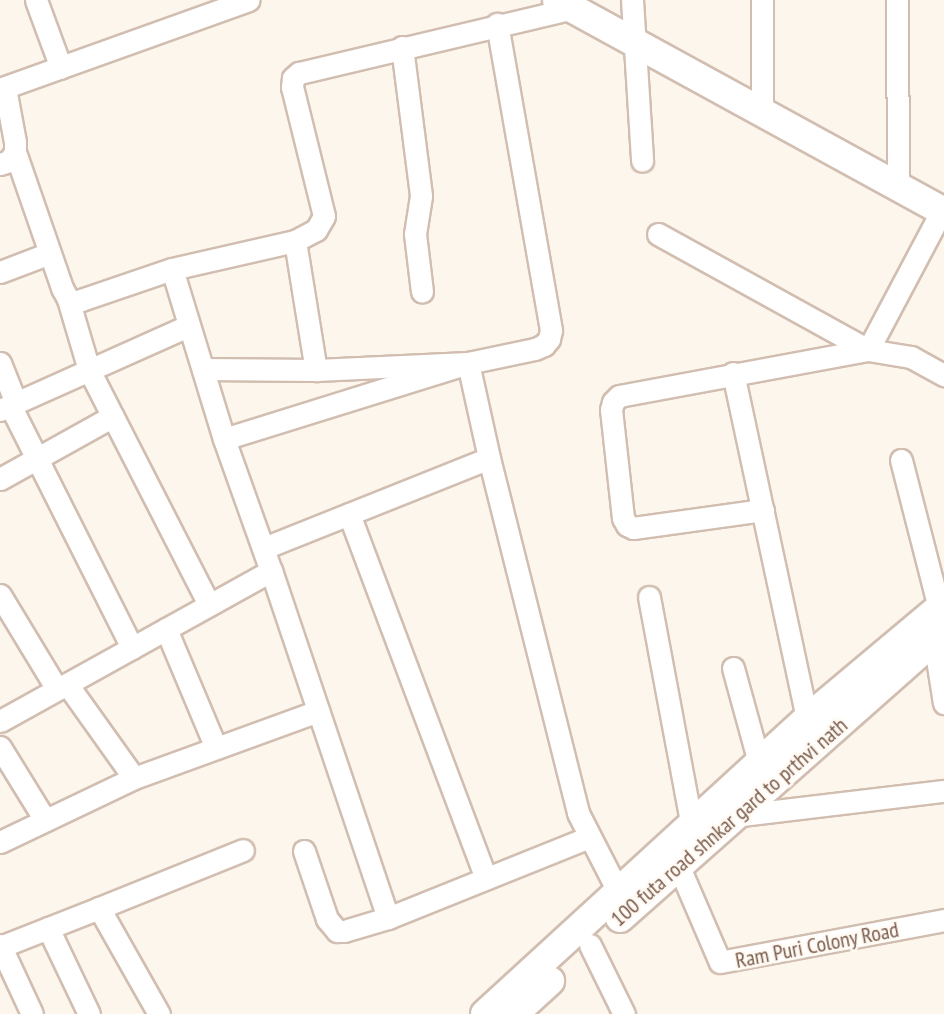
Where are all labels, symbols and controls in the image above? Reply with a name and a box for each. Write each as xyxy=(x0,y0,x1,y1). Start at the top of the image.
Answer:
street label: 100 futa road shnkar gard to prthvi nath xyxy=(605,712,853,932)
street label: Ram Puri Colony Road xyxy=(733,916,901,974)

